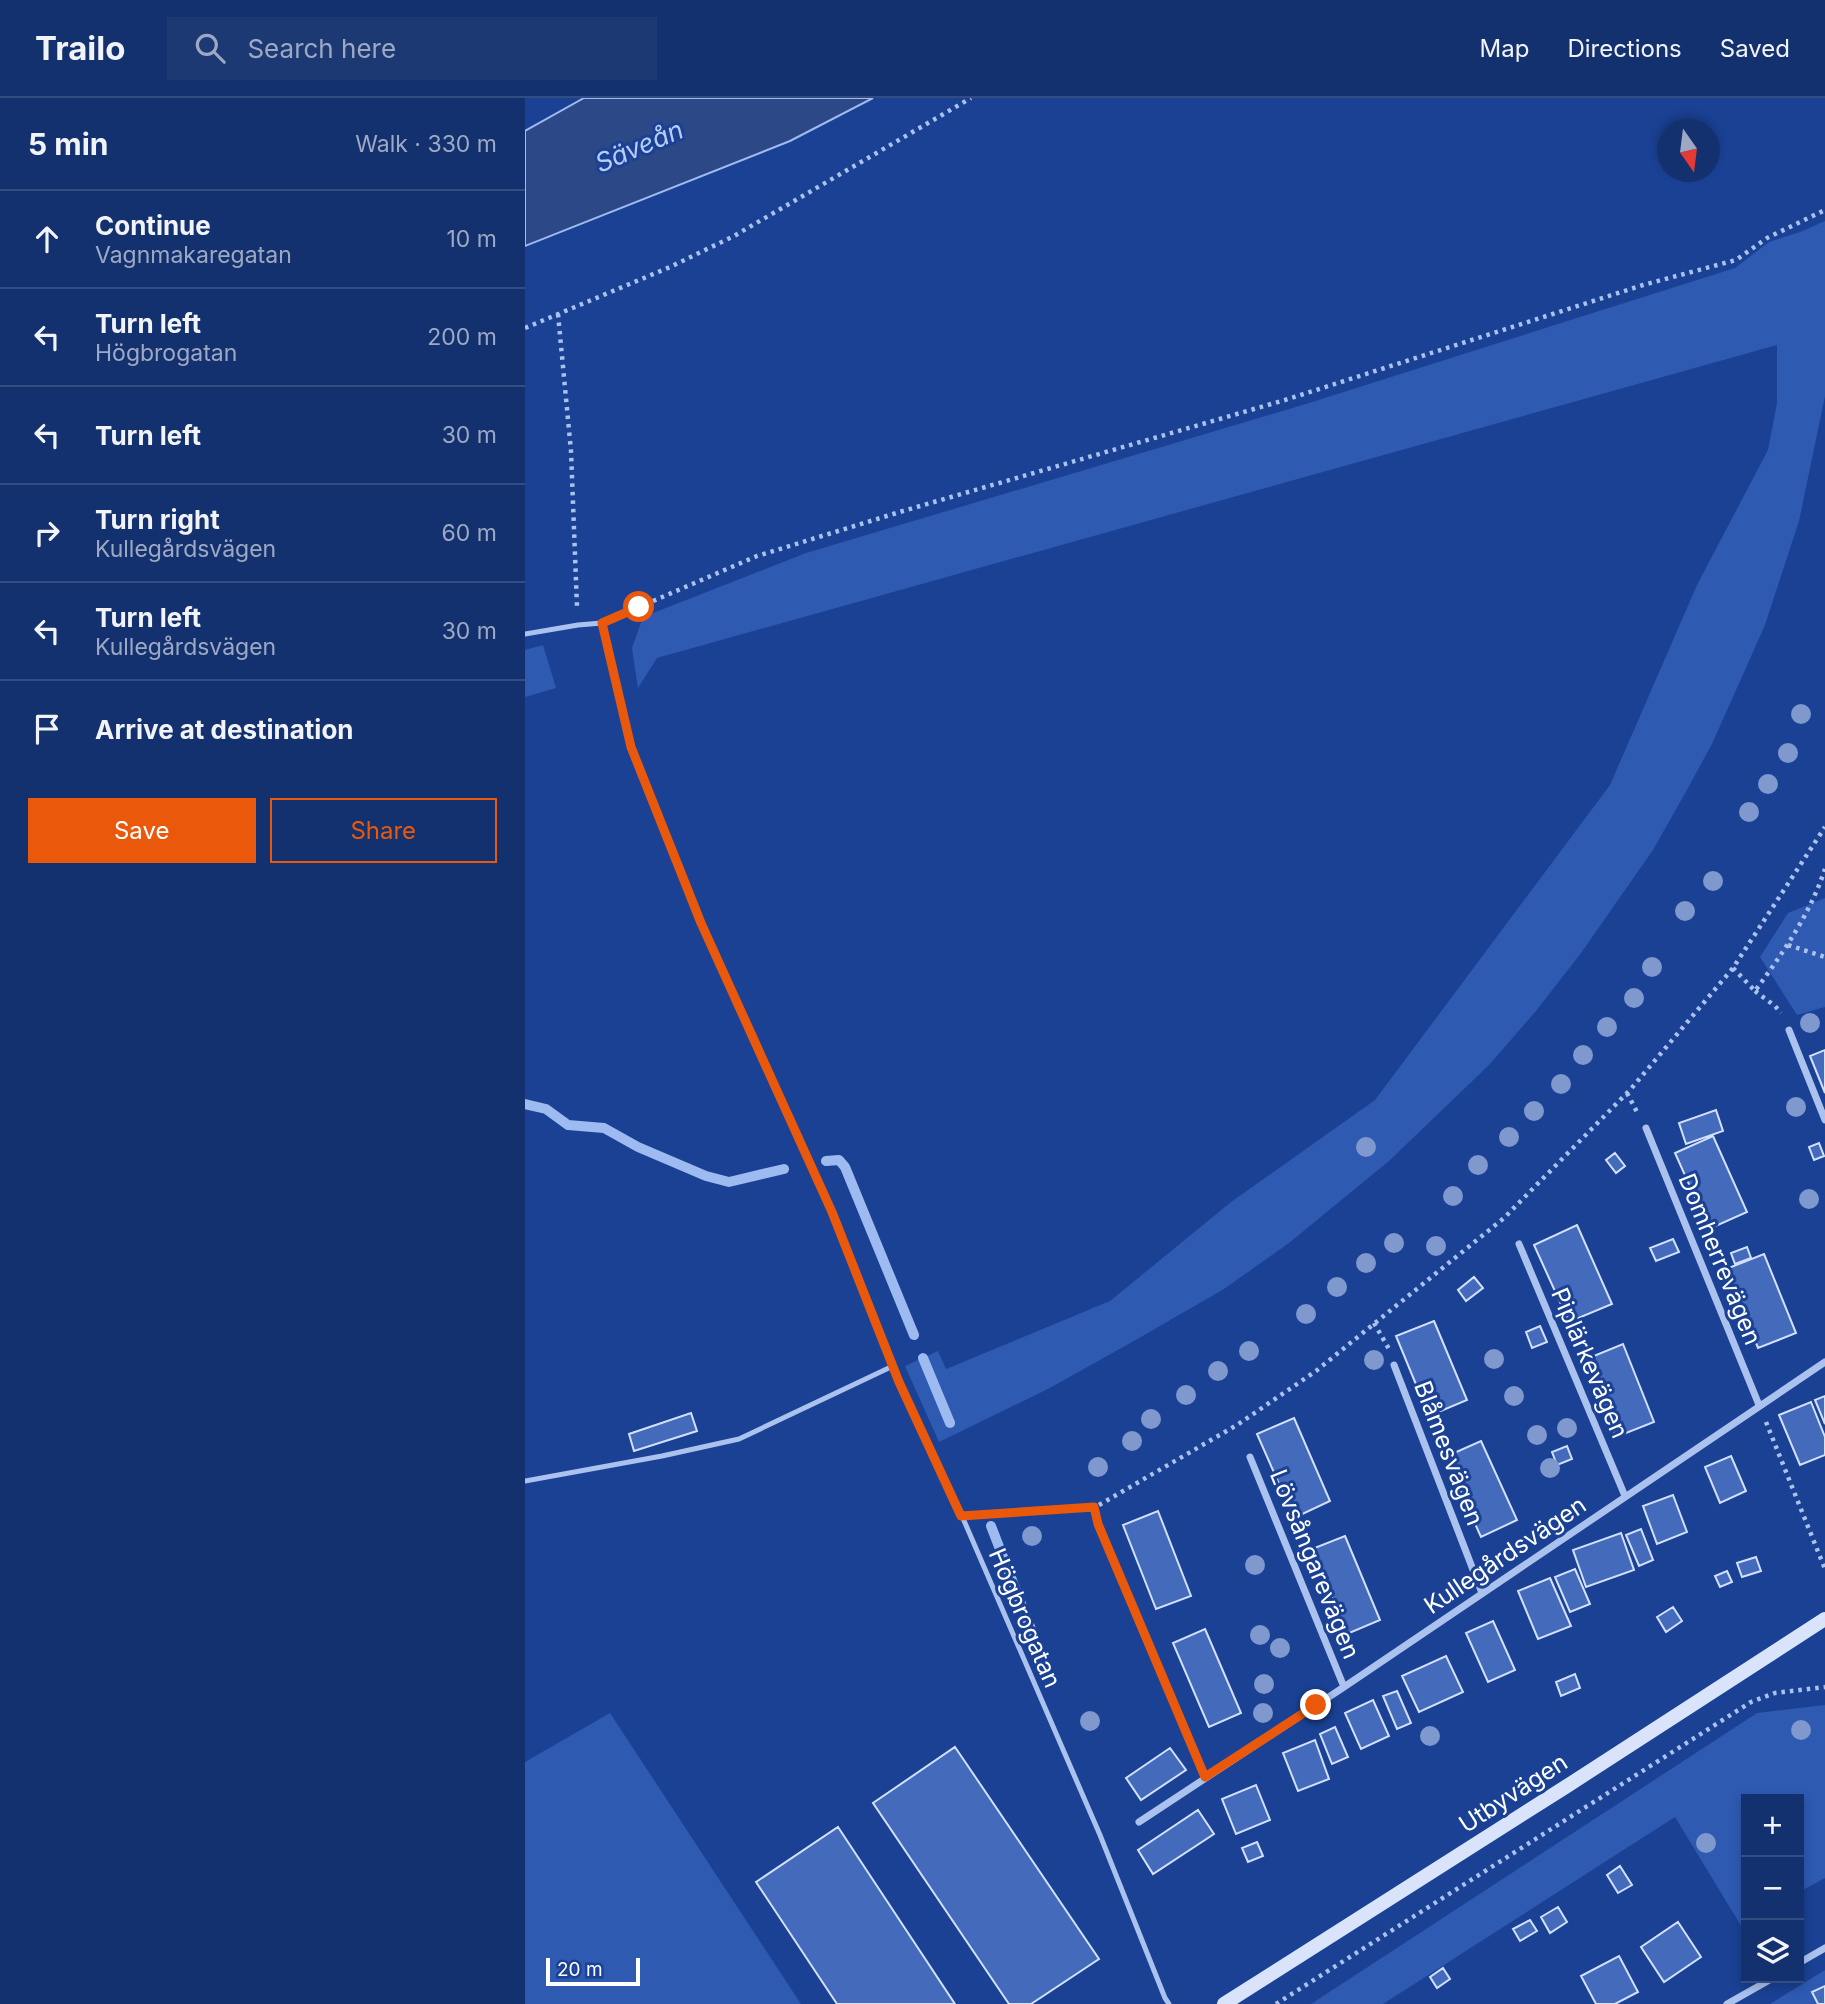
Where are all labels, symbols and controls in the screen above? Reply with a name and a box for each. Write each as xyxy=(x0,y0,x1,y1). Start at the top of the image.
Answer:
search box xyxy=(167,17,657,80)
text: Trailo xyxy=(35,28,125,68)
icon: search xyxy=(191,29,229,67)
text: Search here xyxy=(247,33,396,64)
text: Map xyxy=(1480,34,1529,63)
text: Directions xyxy=(1567,34,1682,63)
text: Saved xyxy=(1720,34,1790,63)
water label: Säveån xyxy=(590,114,688,178)
north arrow xyxy=(1657,119,1720,182)
text: 5 min xyxy=(28,126,108,162)
text: Walk · 330 m xyxy=(355,130,497,158)
text: Continue xyxy=(95,210,211,241)
icon: ahead xyxy=(28,220,66,258)
text: 10 m xyxy=(447,225,497,253)
text: Vagnmakaregatan xyxy=(95,241,292,269)
text: Turn left xyxy=(95,308,201,339)
icon: left xyxy=(28,318,66,356)
text: 200 m xyxy=(427,323,497,351)
text: Högbrogatan xyxy=(95,339,237,367)
icon: left xyxy=(28,416,66,454)
text: Turn left xyxy=(95,420,201,451)
text: 30 m xyxy=(442,421,497,449)
text: Turn right xyxy=(95,504,220,535)
icon: right xyxy=(28,514,66,552)
text: 60 m xyxy=(442,519,497,547)
text: Kullegårdsvägen xyxy=(95,535,276,563)
route start xyxy=(623,591,654,622)
text: Turn left xyxy=(95,602,201,633)
icon: left xyxy=(28,612,66,650)
text: 30 m xyxy=(442,617,497,645)
text: Kullegårdsvägen xyxy=(95,633,276,661)
icon: arrive xyxy=(28,710,66,748)
text: Arrive at destination xyxy=(95,714,354,745)
button: Save xyxy=(28,798,256,863)
button: Share xyxy=(270,798,497,863)
street label: Domherrevägen xyxy=(1672,1169,1768,1349)
street label: Piplärkevägen xyxy=(1545,1283,1635,1443)
street label: Blåmesvägen xyxy=(1408,1377,1490,1529)
street label: Lövsångarevägen xyxy=(1264,1465,1366,1663)
street label: Kullegårdsvägen xyxy=(1419,1490,1591,1620)
street label: Högbrogatan xyxy=(983,1544,1067,1692)
route end xyxy=(1300,1689,1331,1720)
street label: Utbyvägen xyxy=(1453,1747,1573,1839)
map controls xyxy=(1741,1794,1804,1983)
button: + xyxy=(1741,1794,1804,1857)
button: − xyxy=(1741,1857,1804,1920)
button: layers xyxy=(1741,1920,1804,1983)
scale bar xyxy=(546,1955,641,1987)
text: 20 m xyxy=(557,1958,603,1981)

